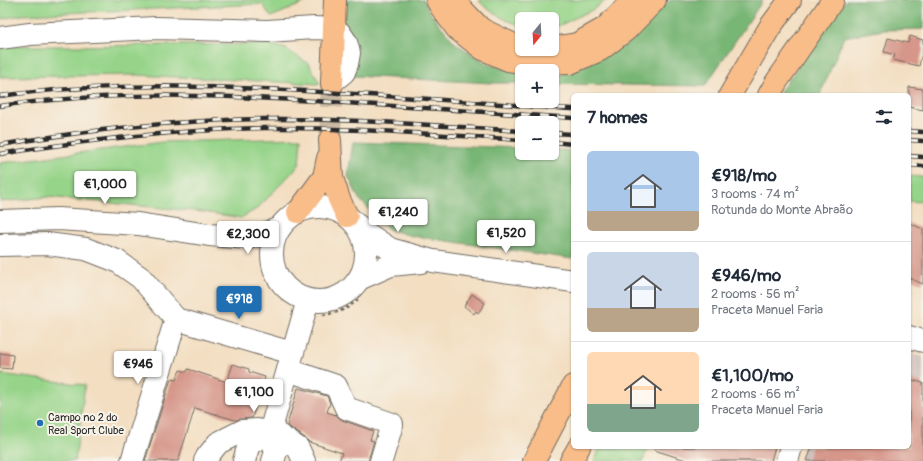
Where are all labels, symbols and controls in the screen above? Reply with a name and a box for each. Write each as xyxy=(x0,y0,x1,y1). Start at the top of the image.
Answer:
north arrow xyxy=(515,12,559,56)
map controls xyxy=(515,12,559,160)
button: + xyxy=(515,64,559,108)
icon: filters xyxy=(873,106,895,128)
text: 7 homes xyxy=(587,107,647,128)
button: − xyxy=(515,116,559,160)
text: €918/mo xyxy=(711,165,777,186)
icon: home xyxy=(619,167,667,215)
pin: €1,000 xyxy=(72,171,138,205)
text: €1,000 xyxy=(83,176,127,192)
text: 3 rooms · 74 m² xyxy=(711,186,799,202)
pin: €1,240 xyxy=(365,199,431,233)
text: Rotunda do Monte Abraão xyxy=(711,202,853,218)
text: €1,240 xyxy=(378,204,418,220)
pin: €1,520 xyxy=(473,220,539,254)
pin: €2,300 xyxy=(215,221,281,255)
text: €1,520 xyxy=(486,225,526,241)
text: €2,300 xyxy=(226,226,270,242)
text: €946/mo xyxy=(711,265,781,286)
icon: home xyxy=(619,268,667,316)
pin: €918 xyxy=(215,286,263,320)
text: 2 rooms · 56 m² xyxy=(711,286,799,302)
text: €918 xyxy=(226,291,252,307)
text: Praceta Manuel Faria xyxy=(711,302,823,318)
pin: €946 xyxy=(114,351,162,385)
text: €946 xyxy=(123,356,153,372)
text: €1,100/mo xyxy=(711,365,793,386)
icon: home xyxy=(619,368,667,416)
pin: €1,100 xyxy=(221,379,287,413)
text: €1,100 xyxy=(234,384,274,400)
text: 2 rooms · 66 m² xyxy=(711,386,800,402)
text: Praceta Manuel Faria xyxy=(711,402,823,418)
place label: Campo nº 2 do Real Sport Clube xyxy=(48,411,125,437)
marker: Campo nº 2 do Real Sport Clube xyxy=(35,418,45,428)

